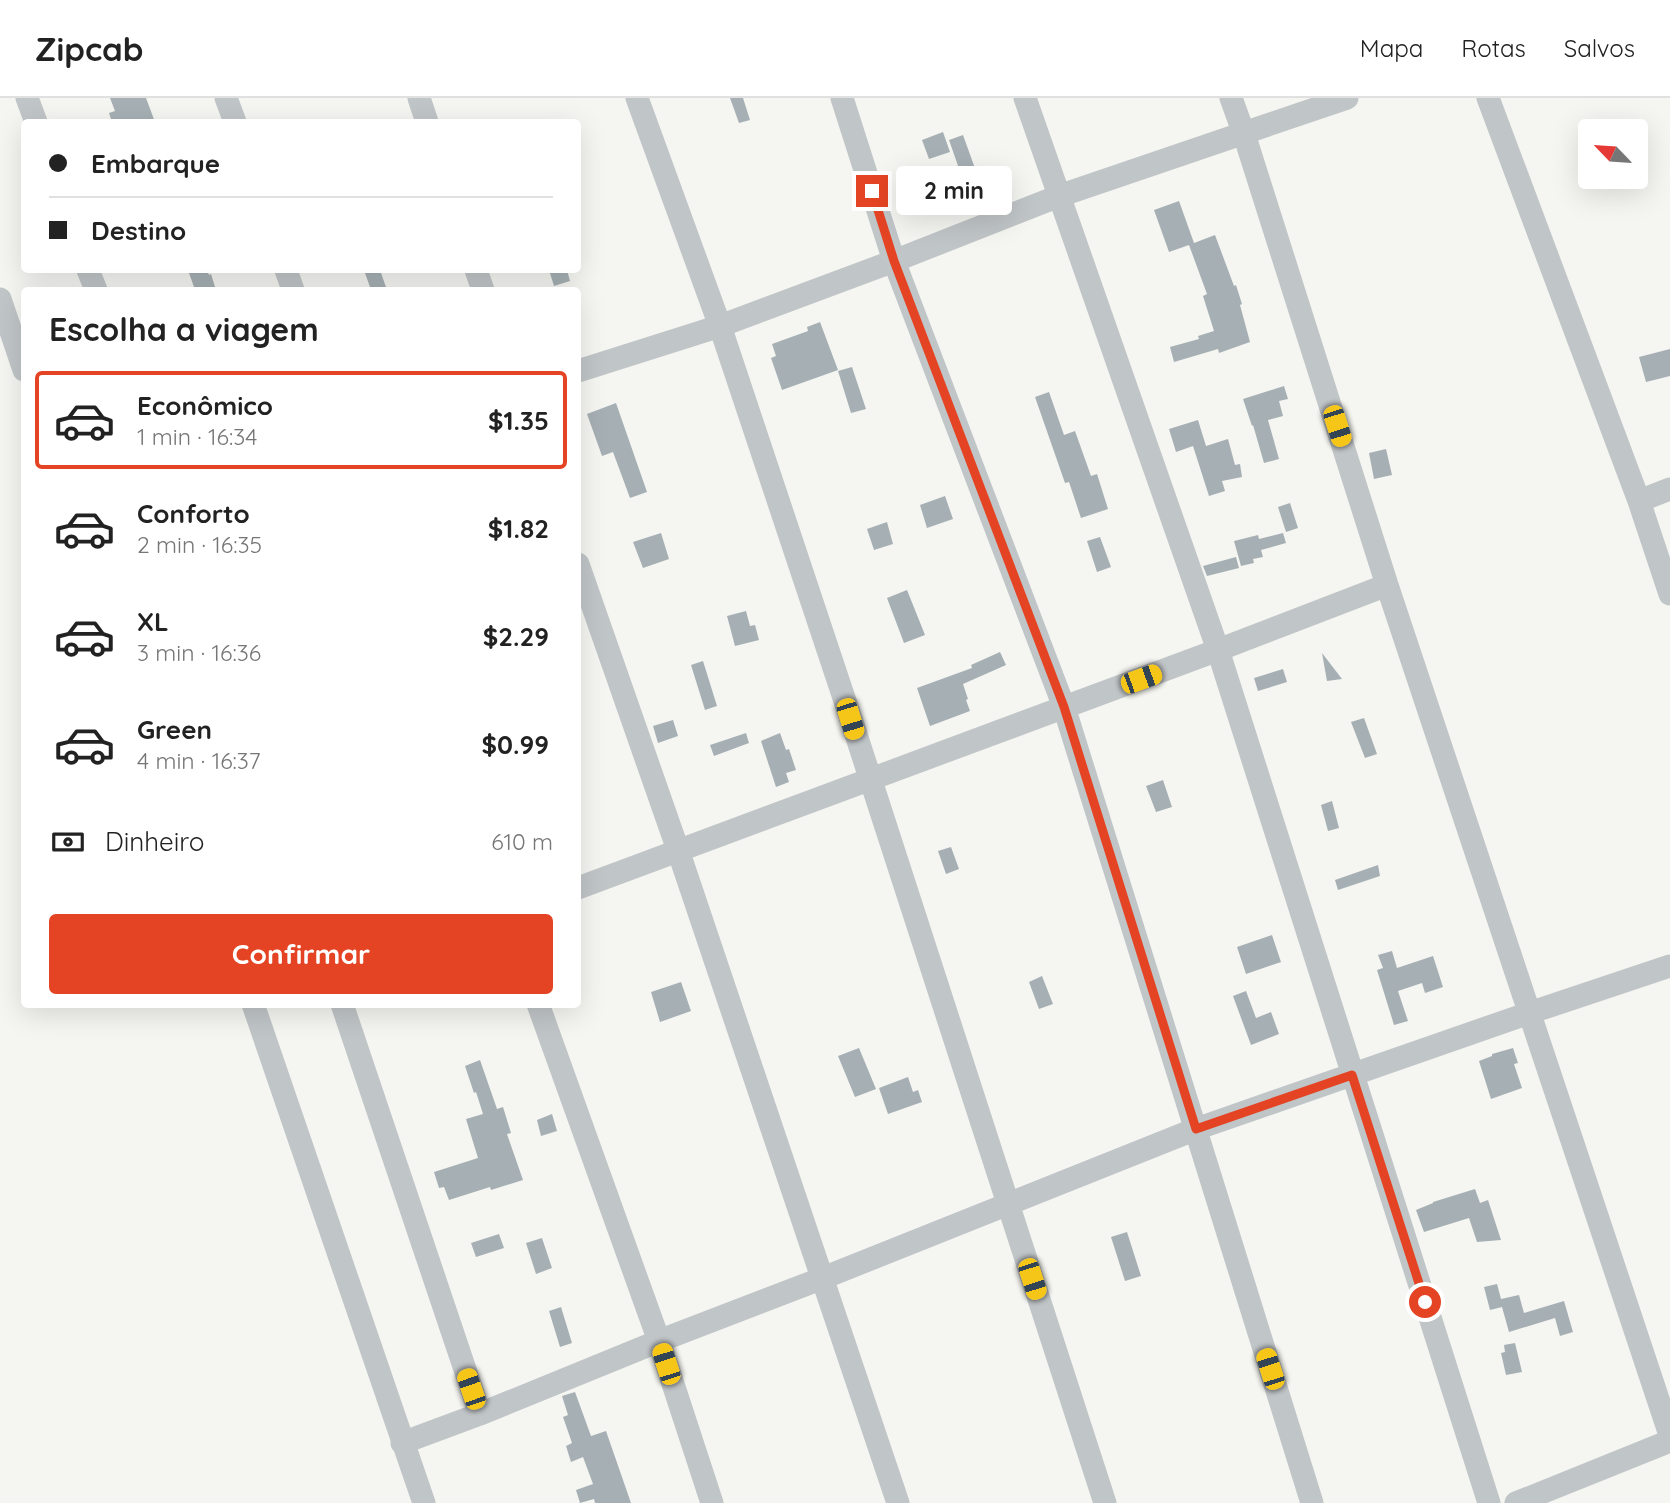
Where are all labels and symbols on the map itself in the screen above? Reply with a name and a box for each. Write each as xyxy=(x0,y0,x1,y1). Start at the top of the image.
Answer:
north arrow xyxy=(1578,119,1648,189)
callout: 2 min xyxy=(896,166,1012,216)
route end xyxy=(856,175,888,207)
car xyxy=(1321,403,1354,449)
car xyxy=(1118,662,1165,696)
car xyxy=(834,696,867,742)
car xyxy=(1016,1256,1049,1302)
route start xyxy=(1409,1286,1441,1318)
car xyxy=(650,1341,683,1387)
car xyxy=(1254,1346,1287,1392)
car xyxy=(455,1366,488,1412)

